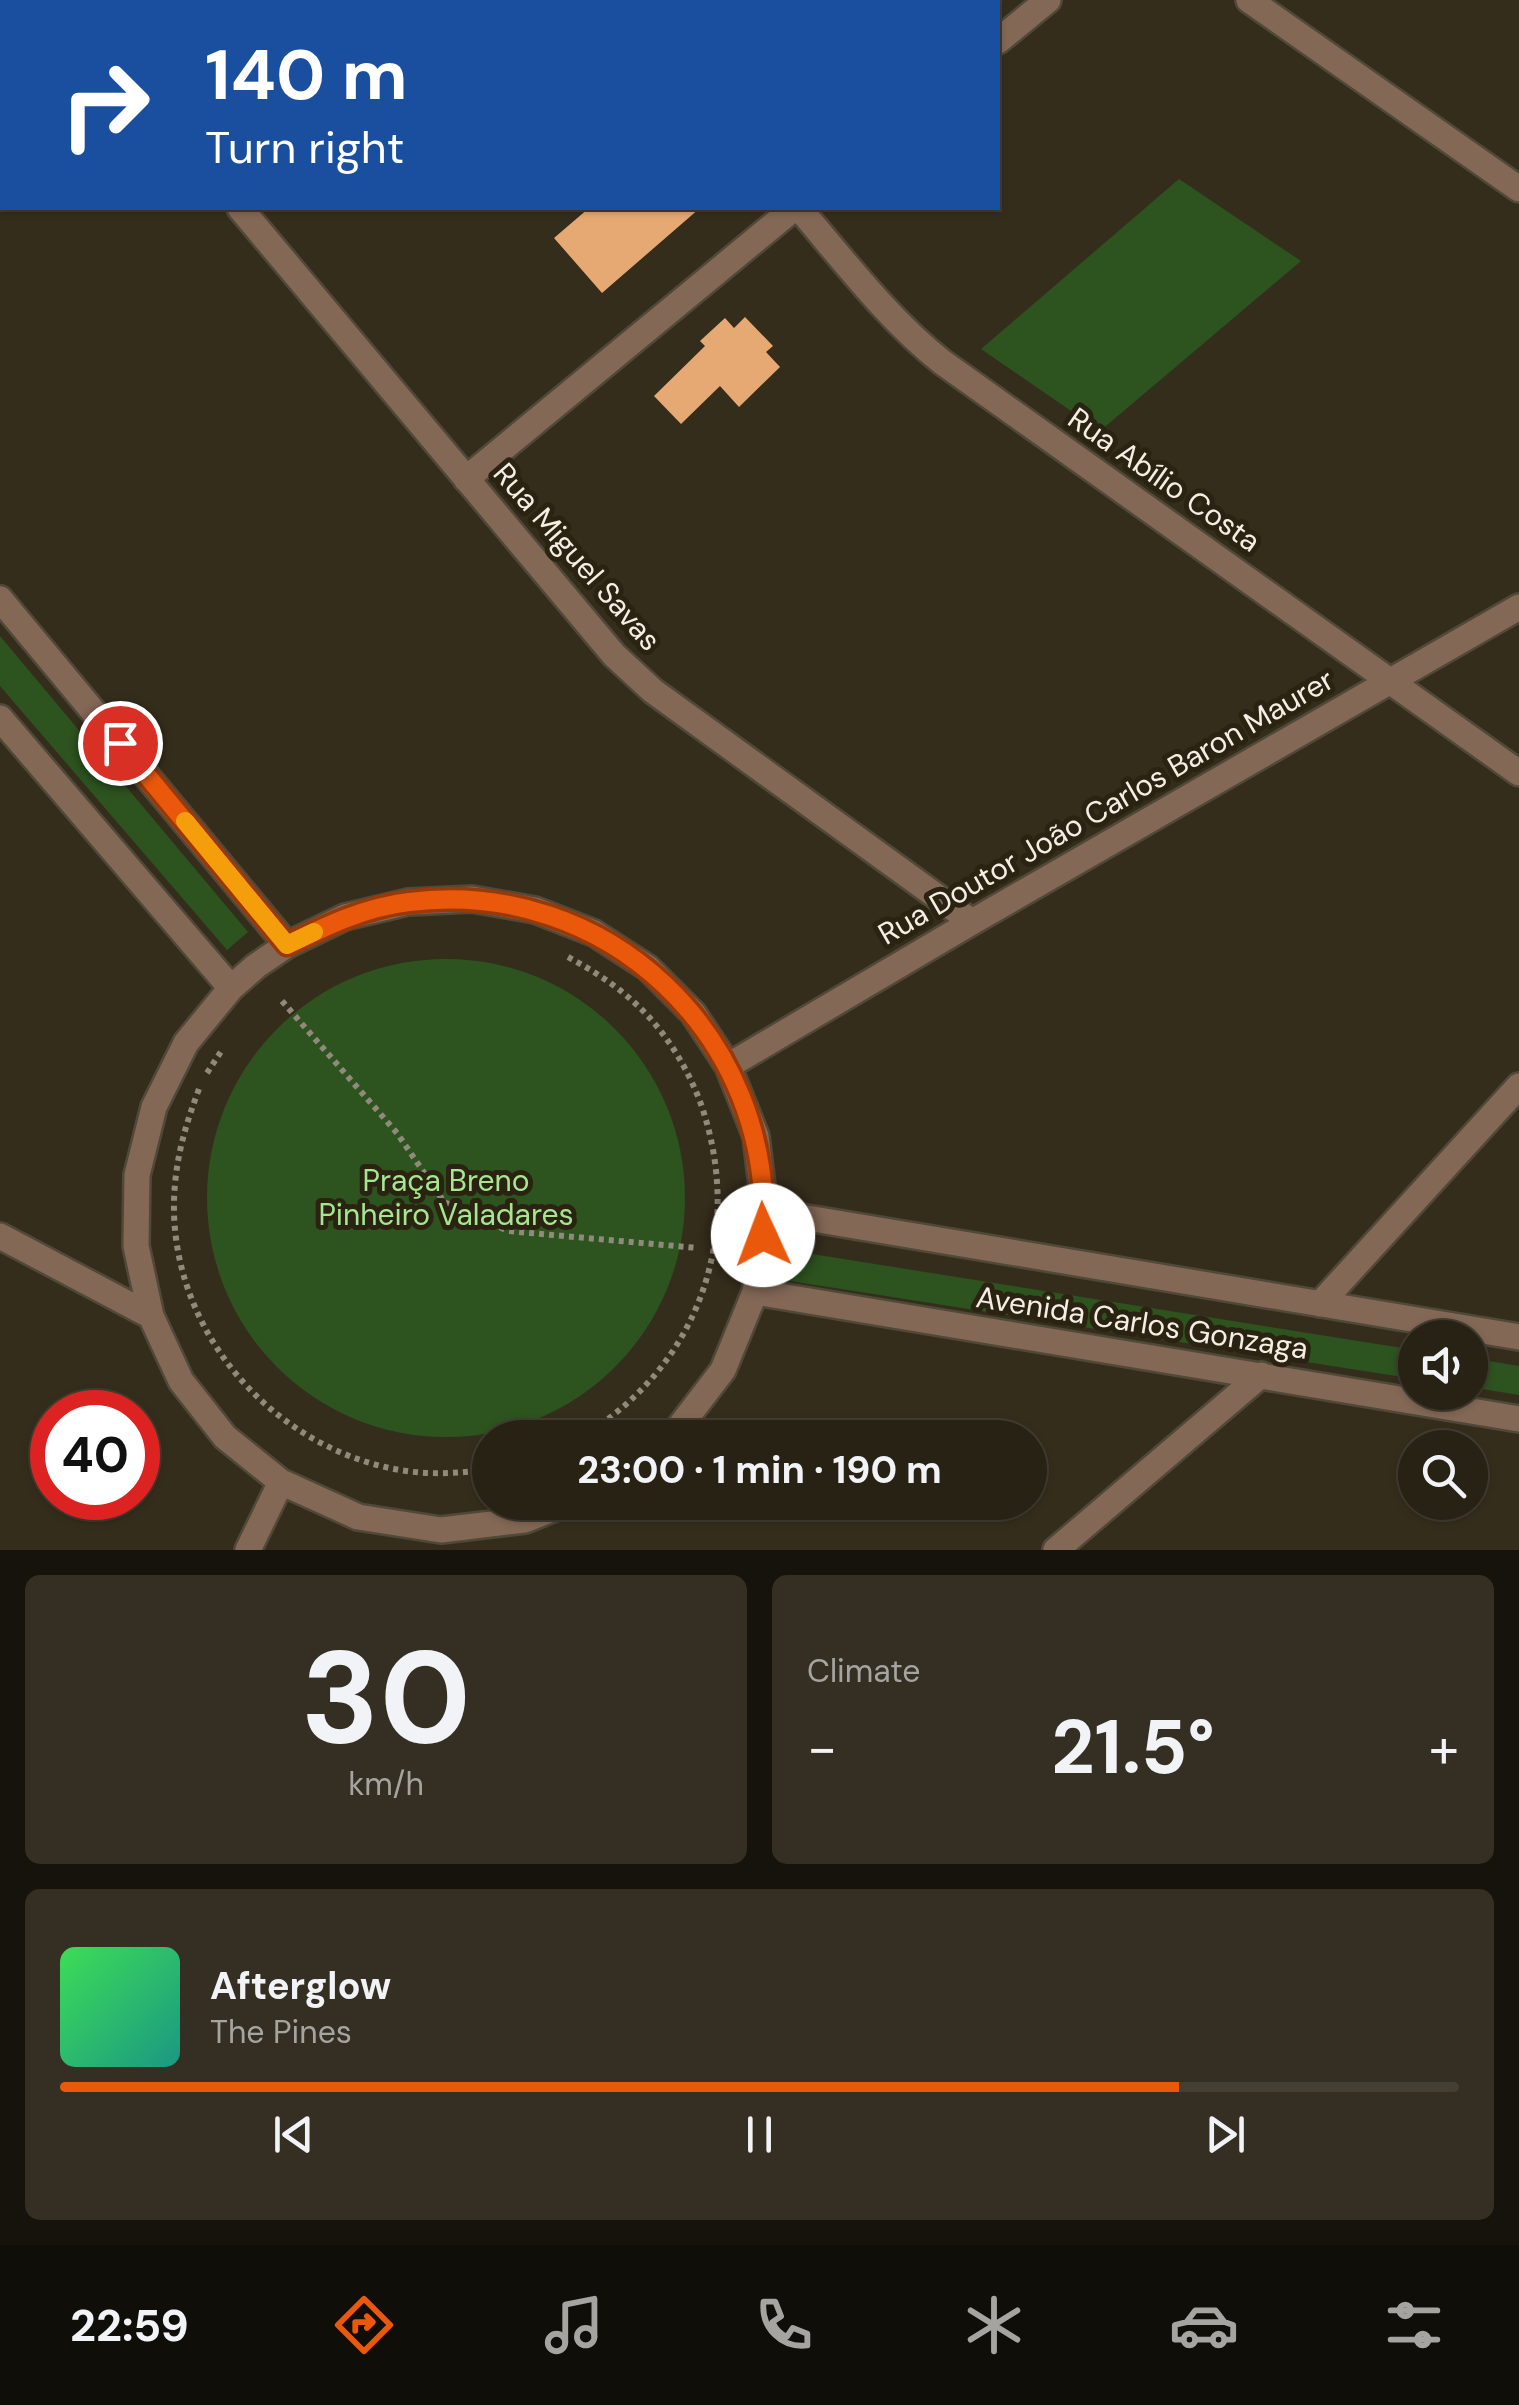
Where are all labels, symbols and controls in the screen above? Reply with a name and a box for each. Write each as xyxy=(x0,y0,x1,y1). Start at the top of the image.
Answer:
text: 140 m xyxy=(205,30,408,121)
icon: right xyxy=(40,40,170,170)
text: Turn right xyxy=(205,118,404,177)
street label: Rua Abílio Costa xyxy=(1060,399,1268,560)
street label: Rua Miguel Savas xyxy=(485,454,670,659)
street label: Rua Doutor João Carlos Baron Maurer xyxy=(871,660,1341,953)
pin xyxy=(78,701,163,786)
icon: arrive xyxy=(93,716,148,771)
park label: Praça Breno Pinheiro Valadares xyxy=(318,1161,574,1234)
position arrow xyxy=(711,1183,815,1287)
street label: Avenida Carlos Gonzaga xyxy=(973,1277,1311,1368)
map controls xyxy=(1398,1320,1488,1520)
button: sound xyxy=(1398,1320,1488,1410)
speed limit sign: 40 xyxy=(30,1390,160,1520)
button: search xyxy=(1398,1430,1488,1520)
text: 23:00 · 1 min · 190 m xyxy=(577,1445,942,1495)
text: 30 xyxy=(301,1613,471,1782)
text: Climate xyxy=(807,1650,921,1692)
text: 21.5° xyxy=(1051,1699,1215,1796)
text: − xyxy=(807,1712,837,1784)
text: + xyxy=(1429,1712,1459,1784)
text: km/h xyxy=(348,1763,424,1805)
text: Afterglow xyxy=(210,1961,391,2011)
text: The Pines xyxy=(210,2011,352,2053)
icon: previous xyxy=(266,2107,321,2162)
icon: pause xyxy=(732,2107,787,2162)
icon: next xyxy=(1198,2107,1253,2162)
icon: directions xyxy=(329,2290,399,2360)
icon: music xyxy=(539,2290,609,2360)
icon: phone xyxy=(749,2290,819,2360)
icon: climate xyxy=(959,2290,1029,2360)
icon: car xyxy=(1169,2290,1239,2360)
icon: filters xyxy=(1379,2290,1449,2360)
text: 22:59 xyxy=(70,2296,189,2355)

